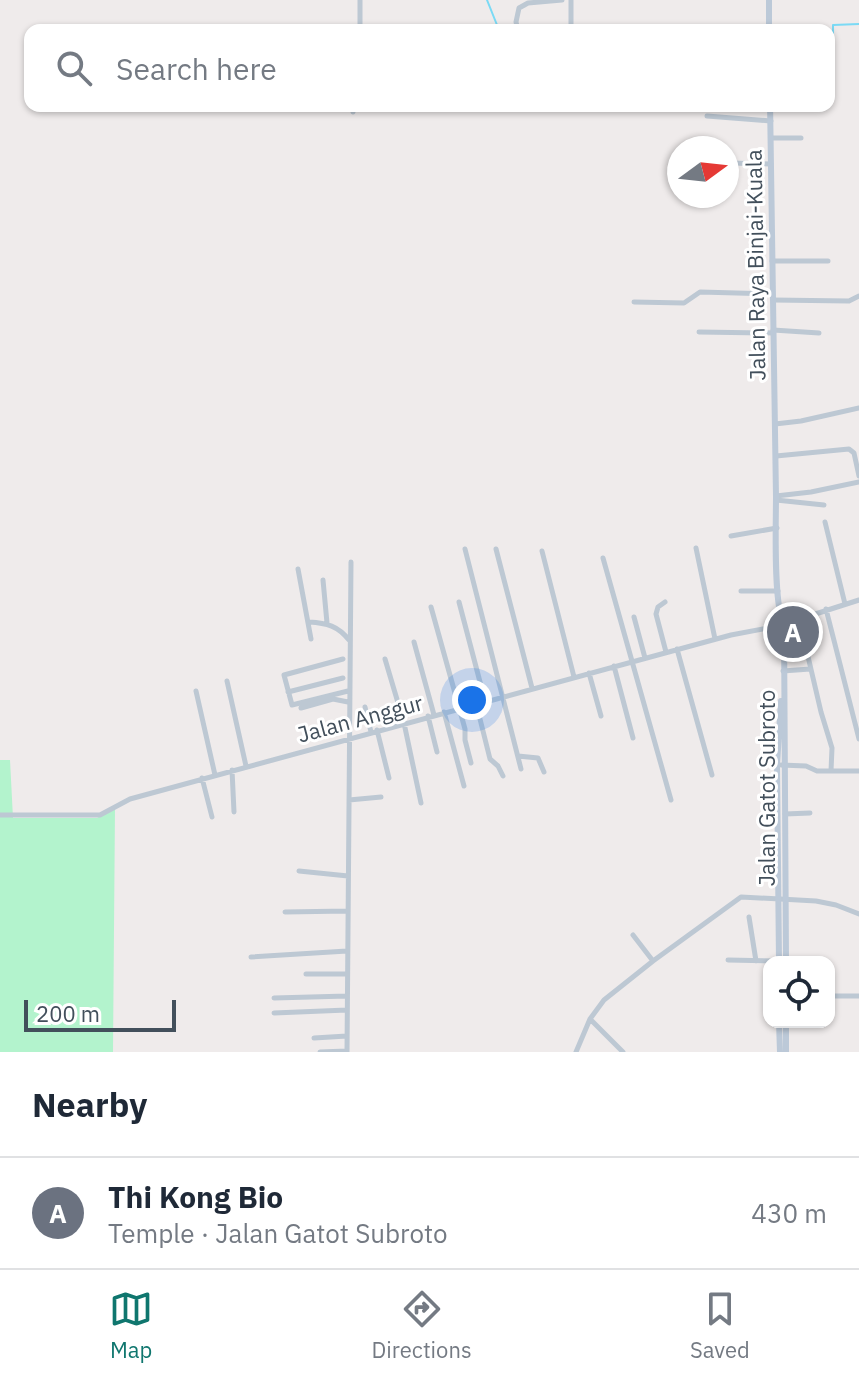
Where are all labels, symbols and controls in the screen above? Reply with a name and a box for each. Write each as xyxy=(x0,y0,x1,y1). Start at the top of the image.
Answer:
search box xyxy=(24,24,835,112)
icon: search xyxy=(52,46,96,90)
text: Search here xyxy=(116,49,277,88)
north arrow xyxy=(667,136,739,208)
street label: Jalan Raya Binjai-Kuala xyxy=(738,149,772,381)
pin: A xyxy=(767,602,819,662)
your location xyxy=(452,680,492,720)
street label: Jalan Anggur xyxy=(294,687,426,749)
street label: Jalan Gatot Subroto xyxy=(752,690,781,886)
map controls xyxy=(763,956,835,1028)
button: locate xyxy=(763,956,835,1028)
scale bar xyxy=(24,996,176,1032)
text: 200 m xyxy=(36,999,100,1028)
text: Nearby xyxy=(32,1082,147,1126)
text: Thi Kong Bio xyxy=(108,1177,283,1216)
text: A xyxy=(49,1196,67,1230)
text: 430 m xyxy=(751,1196,827,1230)
text: Temple · Jalan Gatot Subroto xyxy=(108,1216,448,1250)
tab: Map xyxy=(109,1287,153,1364)
tab: Directions xyxy=(372,1287,472,1364)
tab: Saved xyxy=(690,1287,750,1364)

